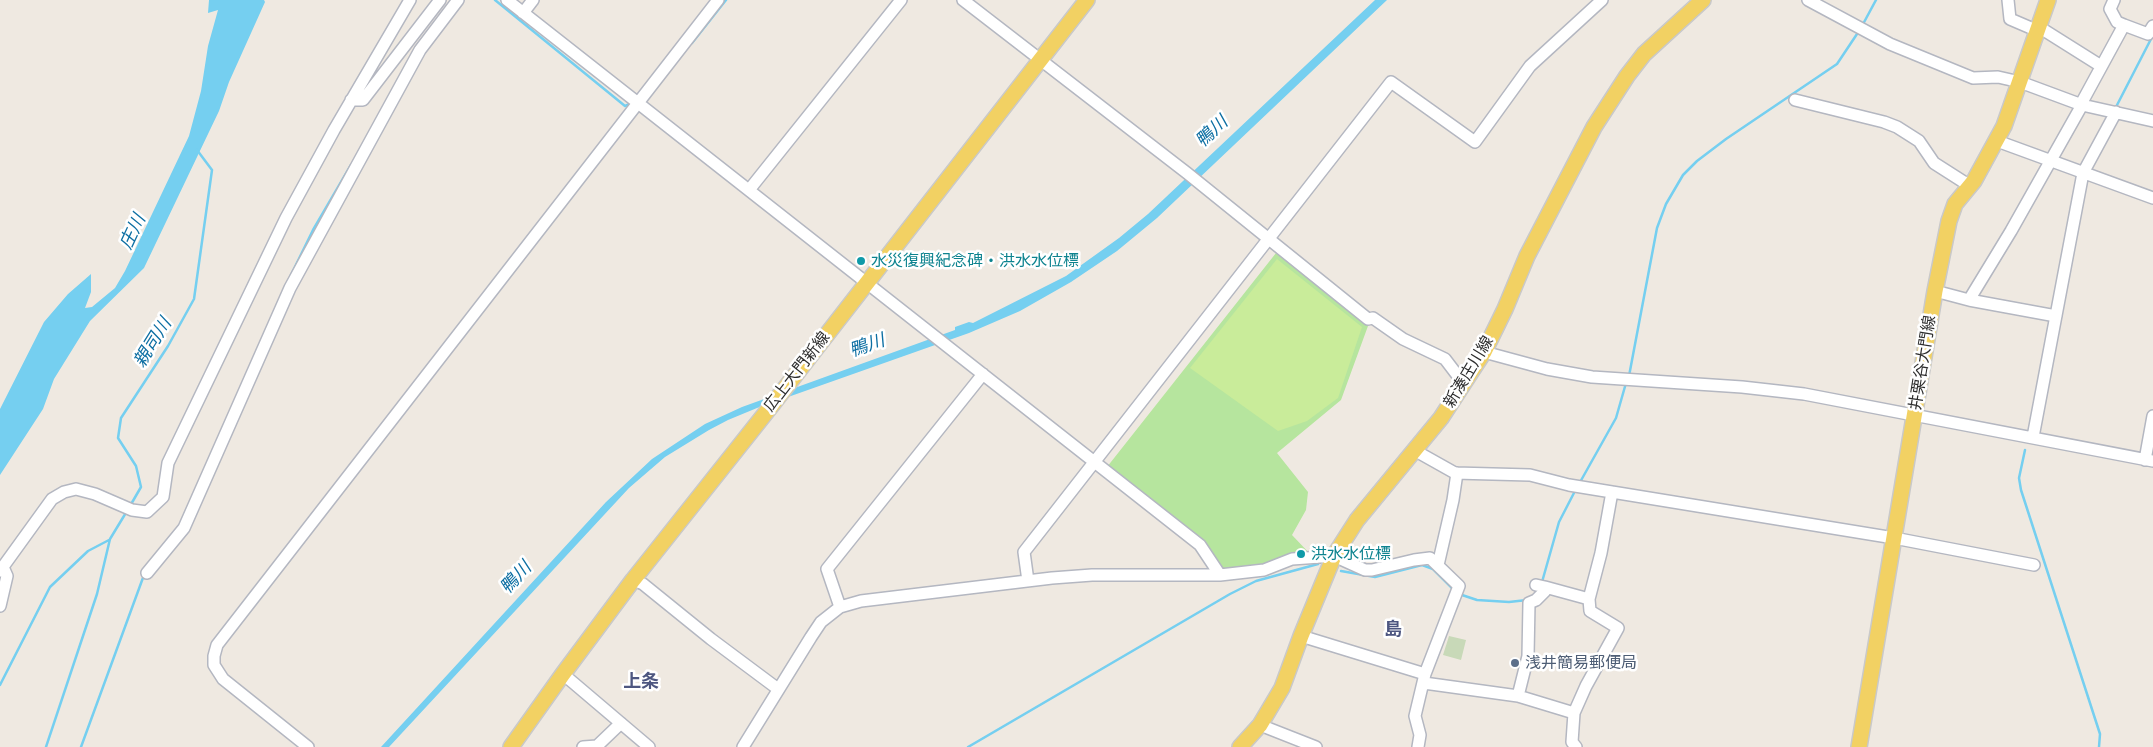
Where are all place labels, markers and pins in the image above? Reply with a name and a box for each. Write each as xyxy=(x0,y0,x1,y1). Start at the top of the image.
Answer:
place label: 水災復興紀念碑・洪水水位標 xyxy=(871,251,1079,271)
marker: 水災復興紀念碑・洪水水位標 xyxy=(855,255,867,267)
place label: 洪水水位標 xyxy=(1311,544,1391,564)
marker: 洪水水位標 xyxy=(1295,548,1307,560)
place label: 浅井簡易郵便局 xyxy=(1525,653,1637,673)
marker: 浅井簡易郵便局 xyxy=(1509,657,1521,669)

